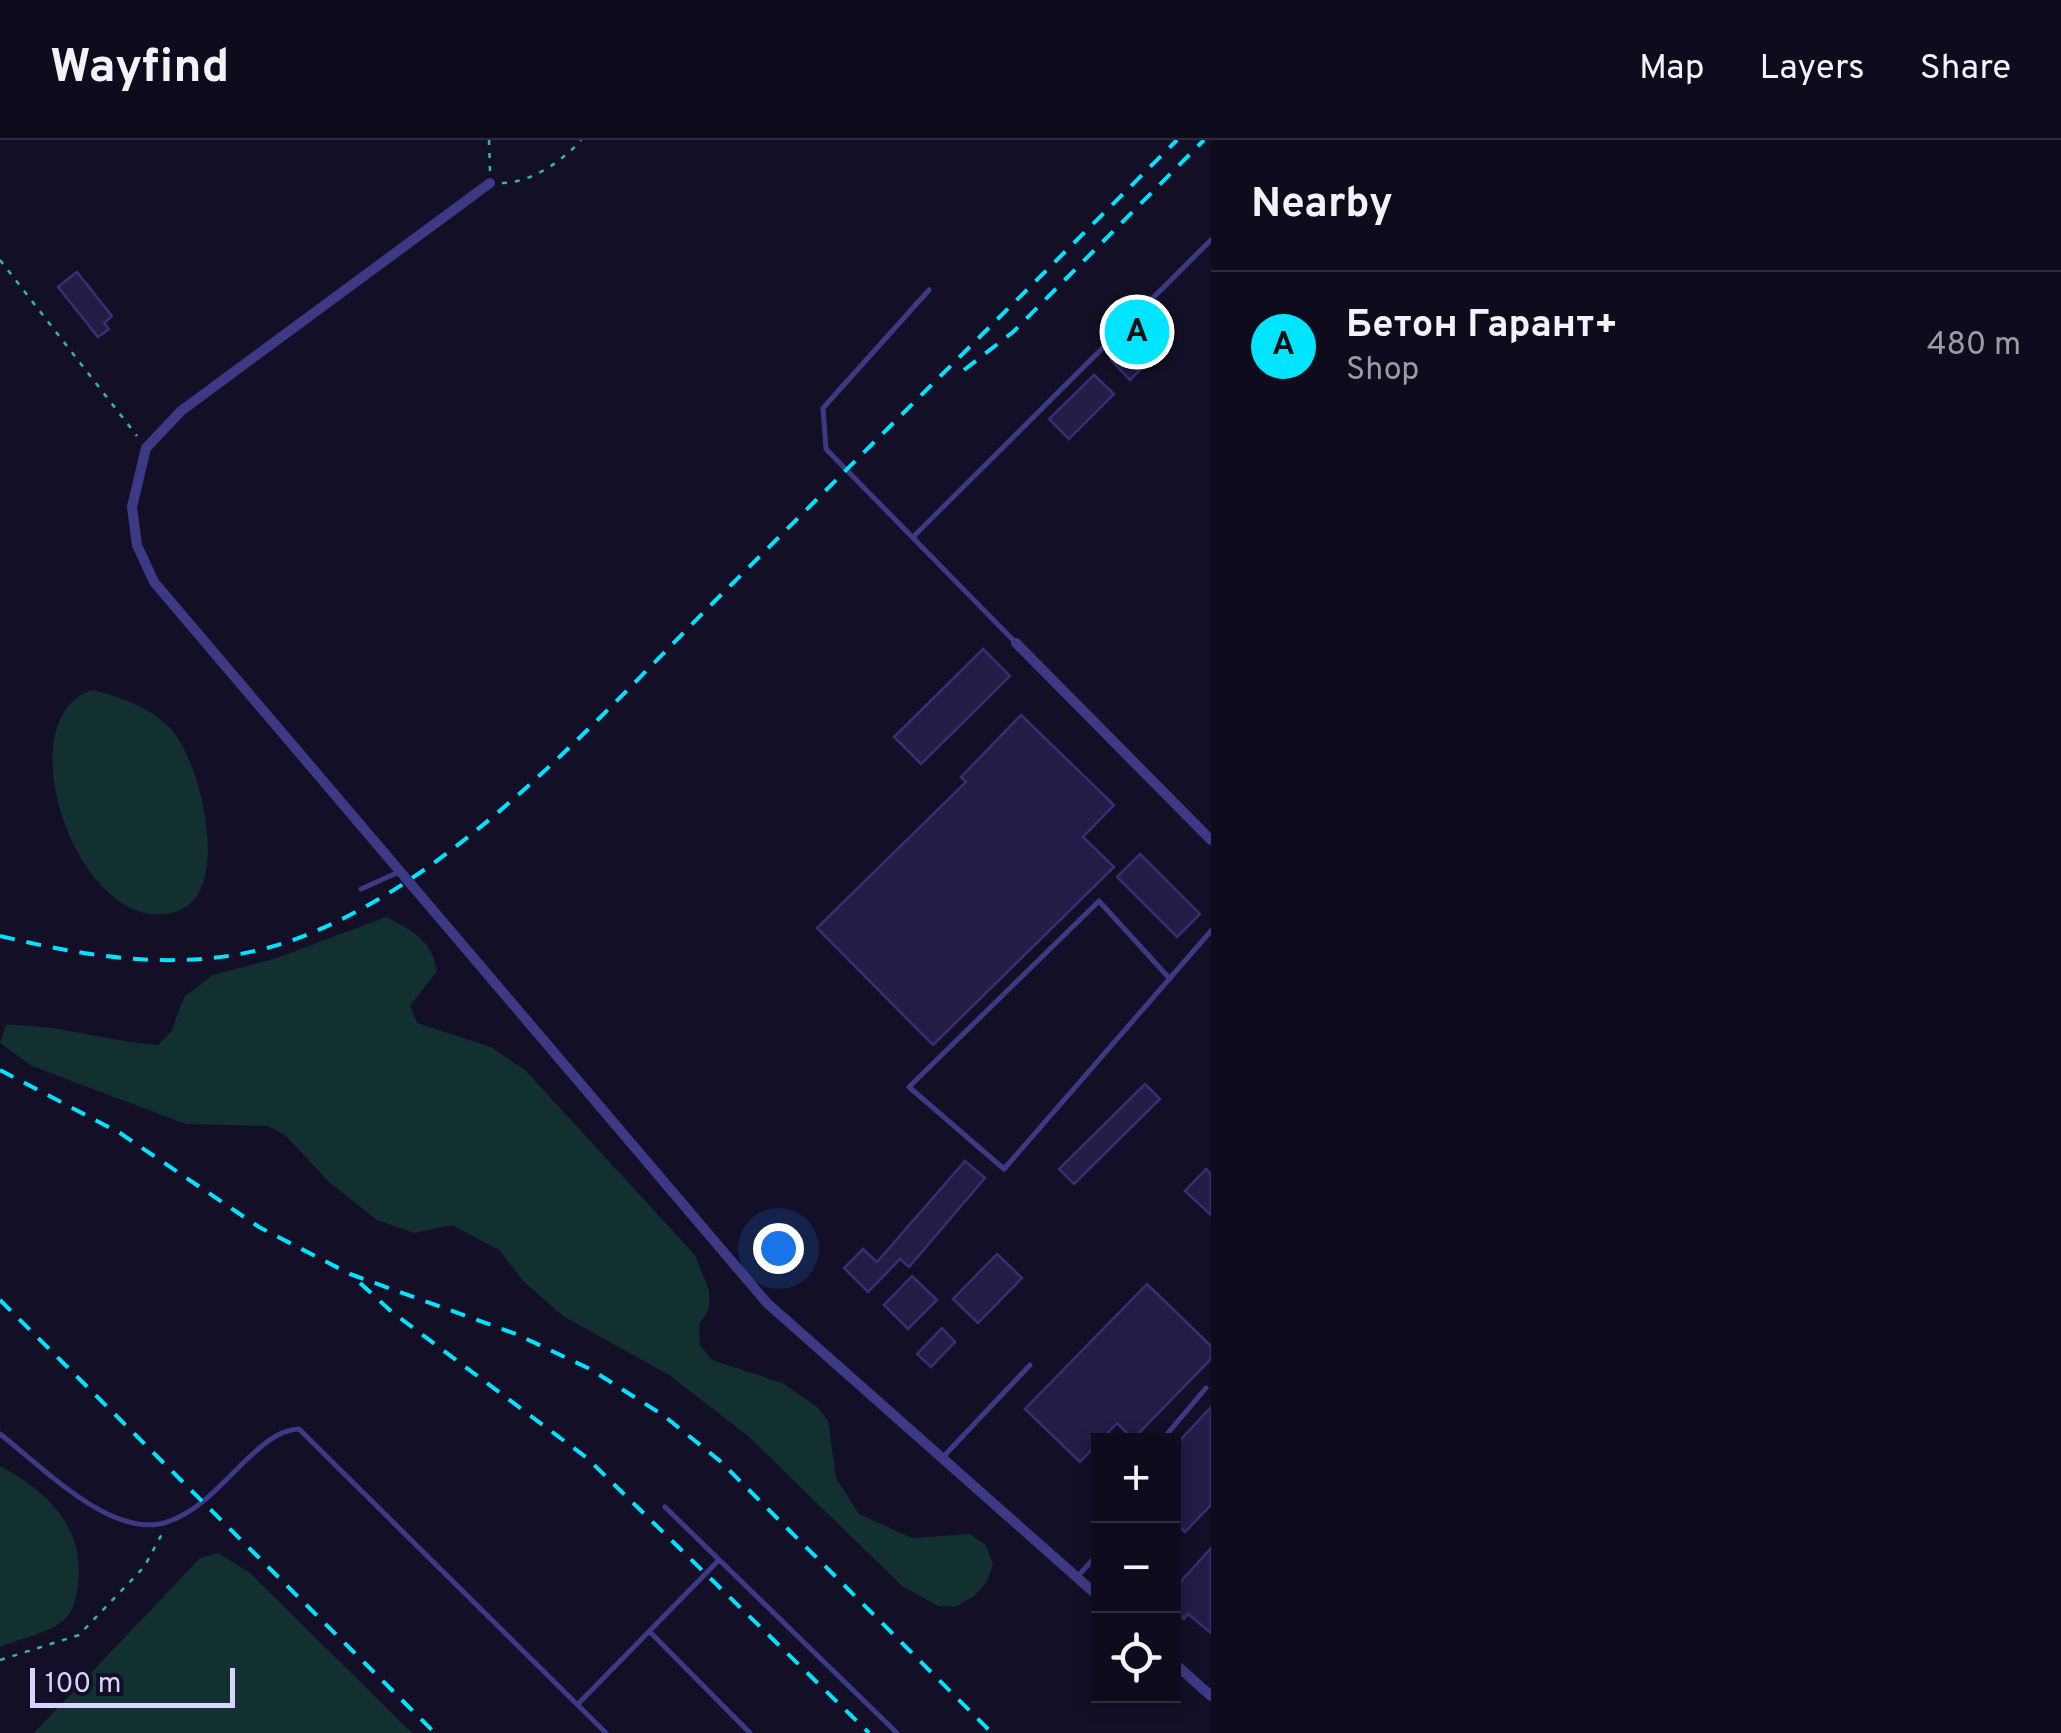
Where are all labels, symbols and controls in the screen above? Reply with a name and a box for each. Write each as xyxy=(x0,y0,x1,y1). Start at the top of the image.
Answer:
text: Wayfind xyxy=(50,39,230,99)
text: Map xyxy=(1639,47,1705,91)
text: Layers xyxy=(1760,47,1865,91)
text: Share xyxy=(1920,47,2011,91)
text: Nearby xyxy=(1251,179,1393,232)
pin: A xyxy=(1104,294,1170,370)
text: Бетон Гарант+ xyxy=(1346,302,1618,351)
text: A xyxy=(1272,326,1295,366)
text: 480 m xyxy=(1927,326,2021,366)
text: Shop xyxy=(1346,351,1419,391)
your location xyxy=(753,1223,804,1274)
map controls xyxy=(1091,1433,1181,1703)
button: + xyxy=(1091,1433,1181,1523)
button: − xyxy=(1091,1523,1181,1613)
button: locate xyxy=(1091,1613,1181,1703)
scale bar xyxy=(30,1663,235,1708)
text: 100 m xyxy=(45,1667,121,1703)

